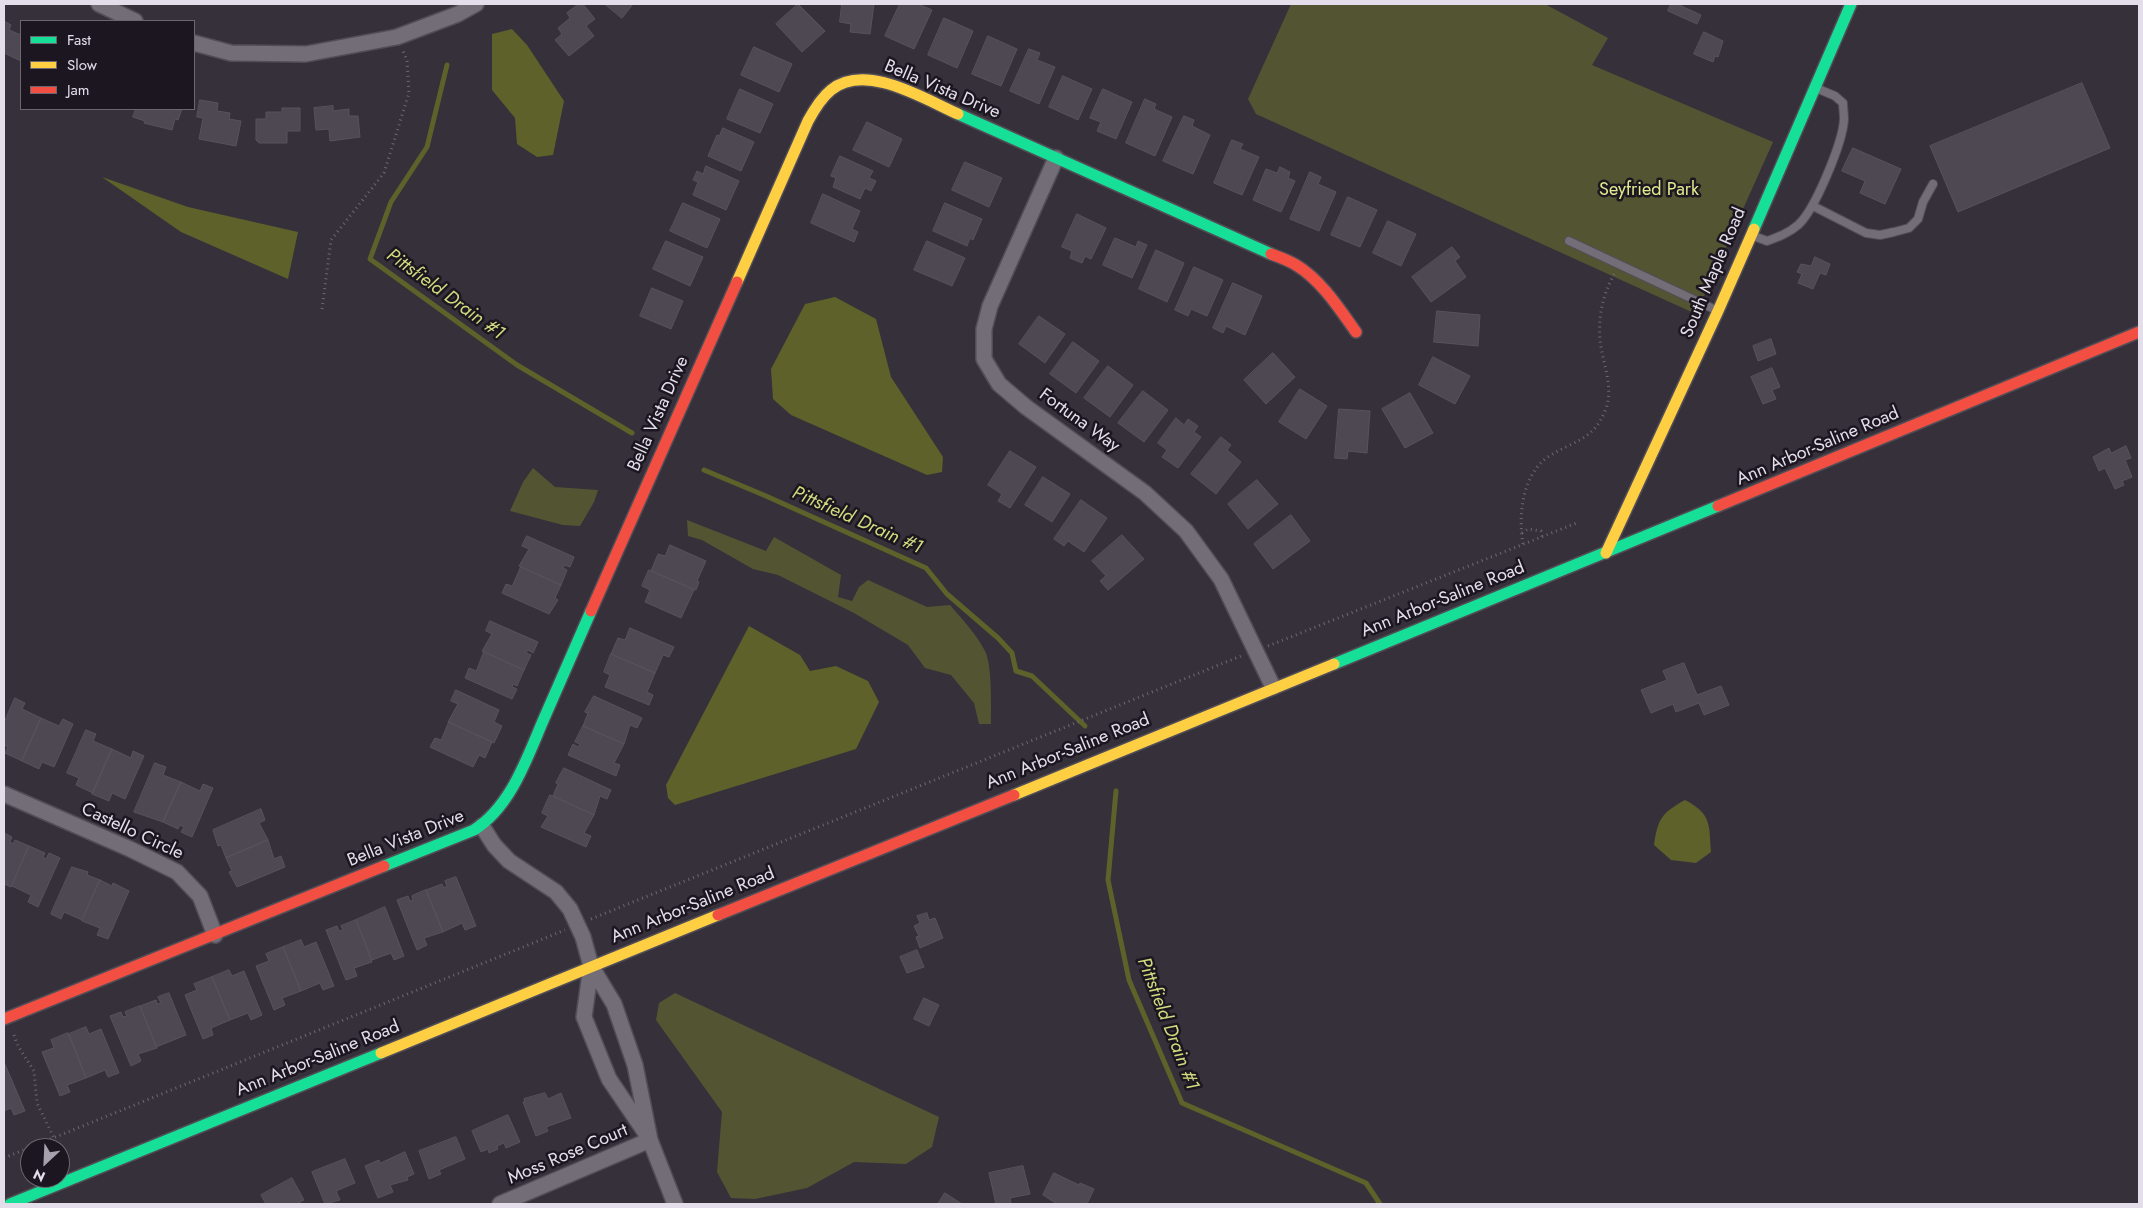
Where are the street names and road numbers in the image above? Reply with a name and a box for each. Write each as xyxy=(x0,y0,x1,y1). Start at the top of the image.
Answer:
street label: Bella Vista Drive xyxy=(881,56,1003,124)
street label: South Maple Road xyxy=(1677,205,1751,341)
street label: Bella Vista Drive xyxy=(624,353,694,475)
street label: Fortuna Way xyxy=(1035,385,1123,457)
street label: Ann Arbor-Saline Road xyxy=(1733,403,1903,491)
street label: Ann Arbor-Saline Road xyxy=(1358,557,1528,643)
street label: Ann Arbor-Saline Road xyxy=(983,709,1153,795)
street label: Castello Circle xyxy=(77,799,187,865)
street label: Bella Vista Drive xyxy=(345,806,467,872)
street label: Ann Arbor-Saline Road xyxy=(608,863,778,949)
street label: Ann Arbor-Saline Road xyxy=(233,1016,403,1102)
street label: Moss Rose Court xyxy=(505,1120,631,1190)

